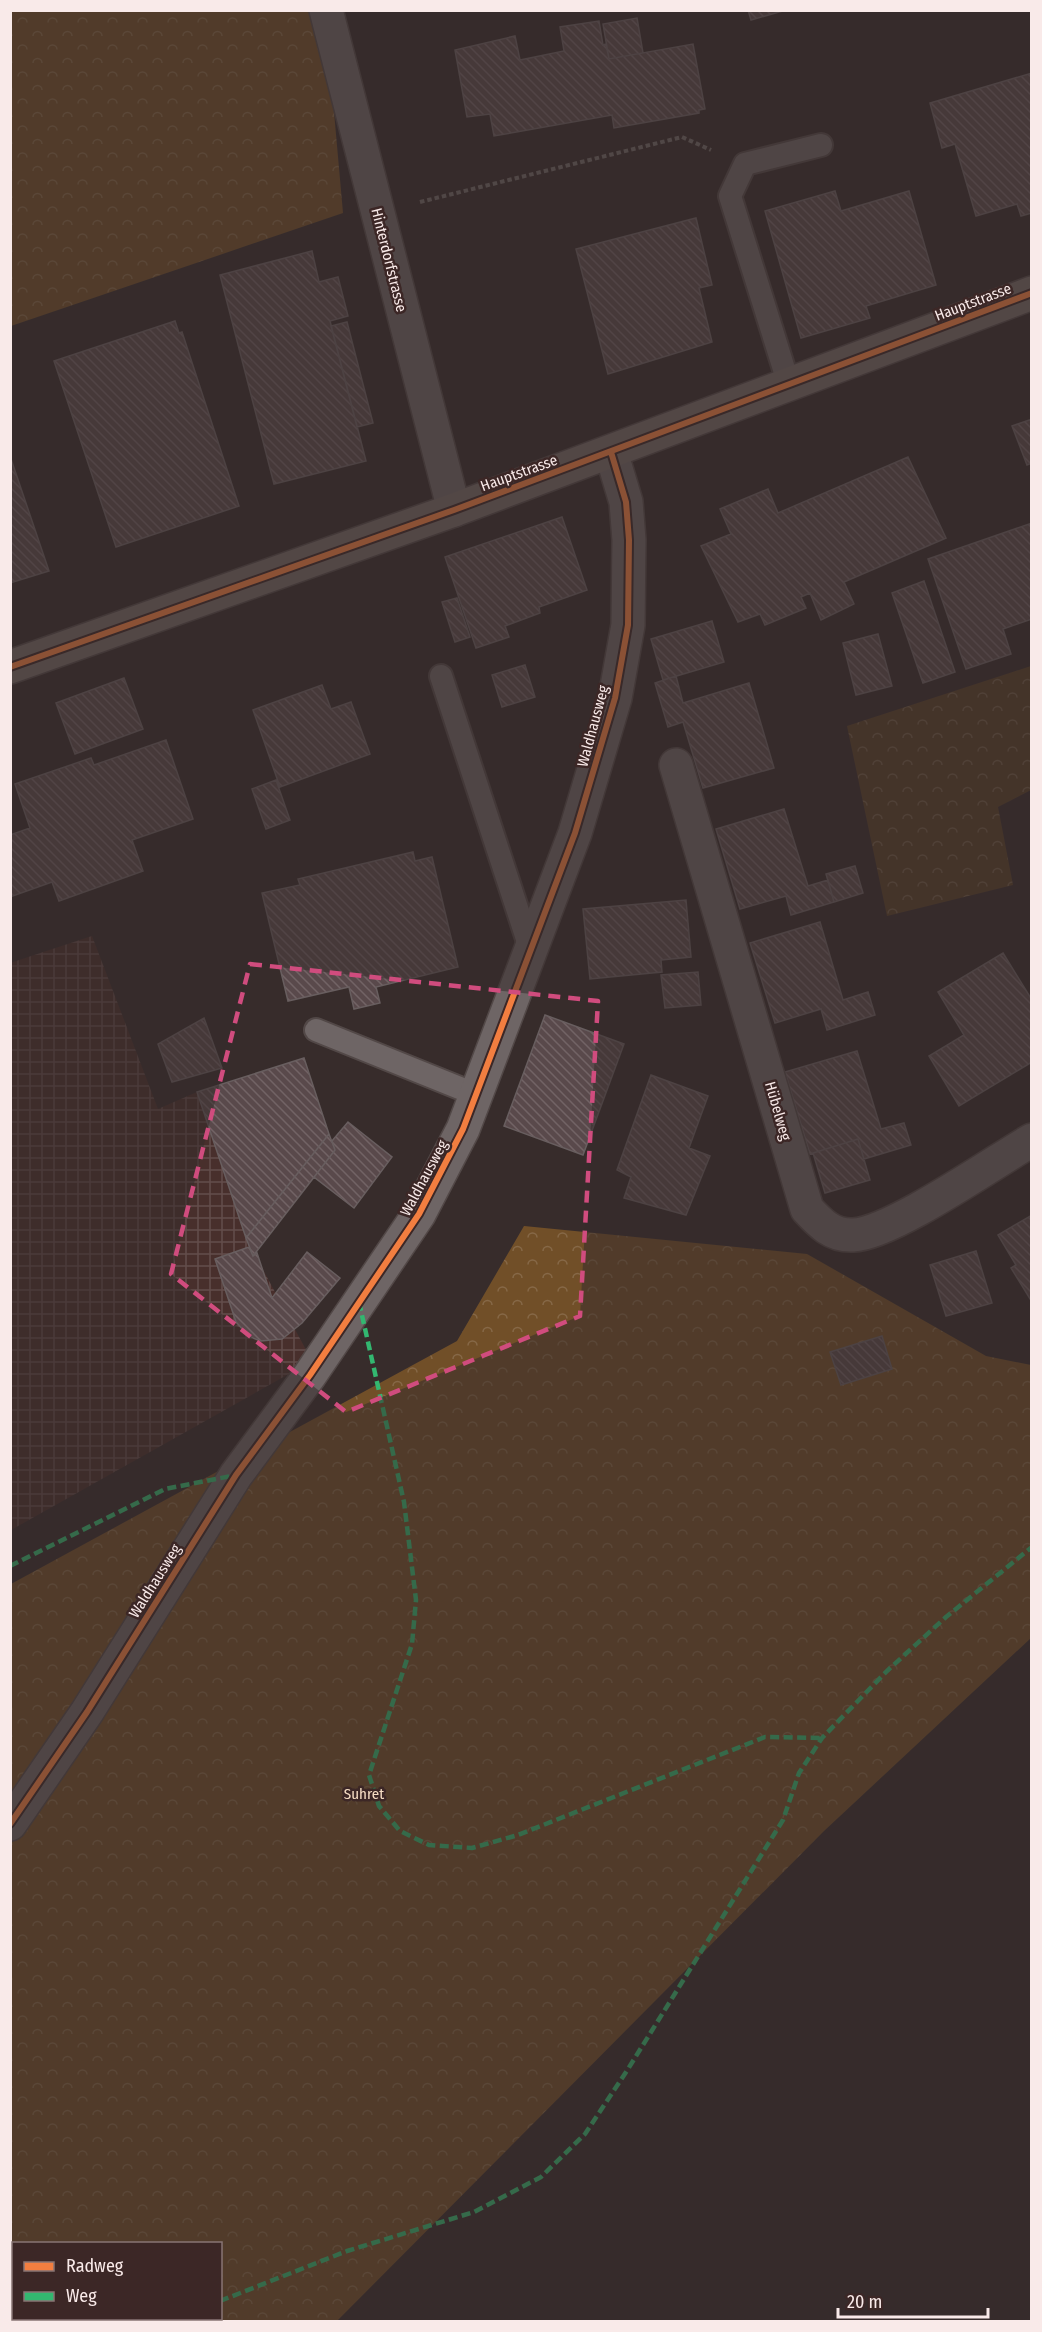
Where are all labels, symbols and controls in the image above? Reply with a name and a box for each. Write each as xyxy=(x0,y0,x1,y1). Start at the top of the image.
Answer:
street label: Hinterdorfstrasse xyxy=(367,206,411,314)
street label: Hauptstrasse xyxy=(932,279,1014,325)
street label: Hauptstrasse xyxy=(478,451,560,495)
street label: Waldhausweg xyxy=(573,683,613,769)
street label: Hübelweg xyxy=(761,1079,795,1143)
street label: Waldhausweg xyxy=(396,1137,452,1219)
street label: Waldhausweg xyxy=(125,1541,185,1621)
park label: Suhret xyxy=(344,1785,384,1803)
legend xyxy=(12,2242,222,2320)
text: Radweg xyxy=(66,2255,124,2277)
scale bar xyxy=(838,2281,988,2319)
text: Weg xyxy=(66,2285,97,2307)
text: 20 m xyxy=(847,2291,882,2313)

